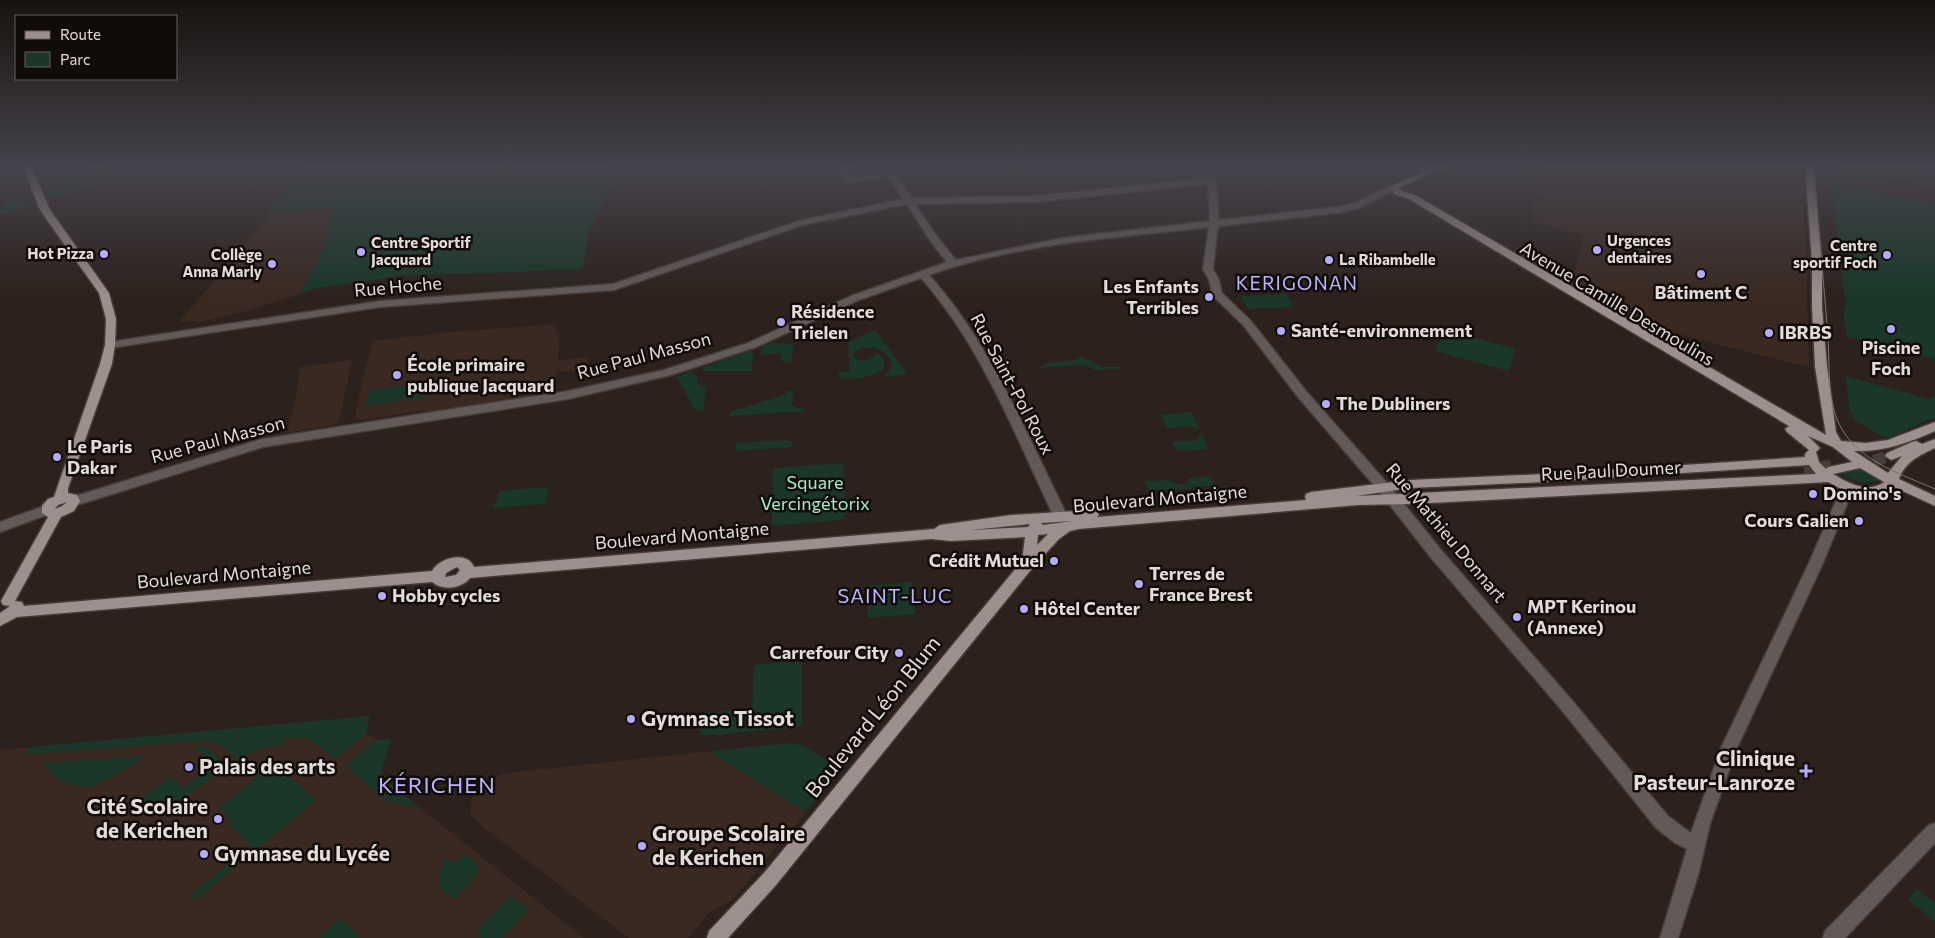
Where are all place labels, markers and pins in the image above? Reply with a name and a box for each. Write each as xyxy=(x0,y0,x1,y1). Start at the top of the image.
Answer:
place label: Urgences dentaires xyxy=(1607,231,1672,266)
place label: Centre Sportif Jacquard xyxy=(371,233,471,268)
place label: Centre sportif Foch xyxy=(1793,236,1877,271)
place label: Hot Pizza xyxy=(27,244,94,262)
marker: Urgences dentaires xyxy=(1591,244,1603,256)
place label: Collège Anna Marly xyxy=(182,245,263,280)
marker: Centre Sportif Jacquard xyxy=(355,246,367,258)
marker: Hot Pizza xyxy=(98,248,110,260)
marker: Centre sportif Foch xyxy=(1881,249,1893,261)
place label: La Ribambelle xyxy=(1339,250,1436,268)
marker: La Ribambelle xyxy=(1323,254,1335,266)
marker: Collège Anna Marly xyxy=(266,258,278,270)
marker: Bâtiment C xyxy=(1695,268,1707,280)
place label: Les Enfants Terribles xyxy=(1103,275,1199,318)
place label: Bâtiment C xyxy=(1655,281,1747,303)
marker: Les Enfants Terribles xyxy=(1203,291,1215,303)
place label: Résidence Trielen xyxy=(791,300,874,343)
marker: Résidence Trielen xyxy=(775,316,787,328)
place label: Santé-environnement xyxy=(1291,319,1473,341)
place label: IBRBS xyxy=(1779,321,1832,343)
marker: Piscine Foch xyxy=(1885,323,1897,335)
marker: Santé-environnement xyxy=(1275,325,1287,337)
marker: IBRBS xyxy=(1763,327,1775,339)
place label: Piscine Foch xyxy=(1862,336,1920,379)
place label: École primaire publique Jacquard xyxy=(407,353,554,396)
marker: École primaire publique Jacquard xyxy=(391,369,403,381)
place label: The Dubliners xyxy=(1336,392,1450,414)
marker: The Dubliners xyxy=(1320,398,1332,410)
place label: Le Paris Dakar xyxy=(67,435,132,478)
marker: Le Paris Dakar xyxy=(51,451,63,463)
place label: Domino's xyxy=(1823,482,1901,504)
marker: Domino's xyxy=(1807,488,1819,500)
place label: Cours Galien xyxy=(1744,509,1849,531)
marker: Cours Galien xyxy=(1853,515,1865,527)
place label: Crédit Mutuel xyxy=(929,549,1044,571)
marker: Crédit Mutuel xyxy=(1048,555,1060,567)
place label: Terres de France Brest xyxy=(1149,562,1253,605)
marker: Terres de France Brest xyxy=(1133,578,1145,590)
place label: Hobby cycles xyxy=(392,584,500,606)
marker: Hobby cycles xyxy=(376,590,388,602)
place label: MPT Kerinou (Annexe) xyxy=(1527,595,1636,638)
place label: Hôtel Center xyxy=(1034,597,1141,619)
marker: Hôtel Center xyxy=(1018,603,1030,615)
marker: MPT Kerinou (Annexe) xyxy=(1511,611,1523,623)
place label: Carrefour City xyxy=(769,641,889,663)
marker: Carrefour City xyxy=(893,647,905,659)
place label: Gymnase Tissot xyxy=(641,705,794,730)
marker: Gymnase Tissot xyxy=(625,713,637,725)
place label: Clinique Pasteur-Lanroze xyxy=(1633,745,1795,794)
place label: Palais des arts xyxy=(199,753,336,778)
marker: Palais des arts xyxy=(183,761,195,773)
marker: Clinique Pasteur-Lanroze xyxy=(1799,764,1813,778)
place label: Cité Scolaire de Kerichen xyxy=(87,793,208,842)
marker: Cité Scolaire de Kerichen xyxy=(212,813,224,825)
place label: Groupe Scolaire de Kerichen xyxy=(652,820,805,869)
place label: Gymnase du Lycée xyxy=(214,840,390,865)
marker: Groupe Scolaire de Kerichen xyxy=(636,840,648,852)
marker: Gymnase du Lycée xyxy=(198,848,210,860)

